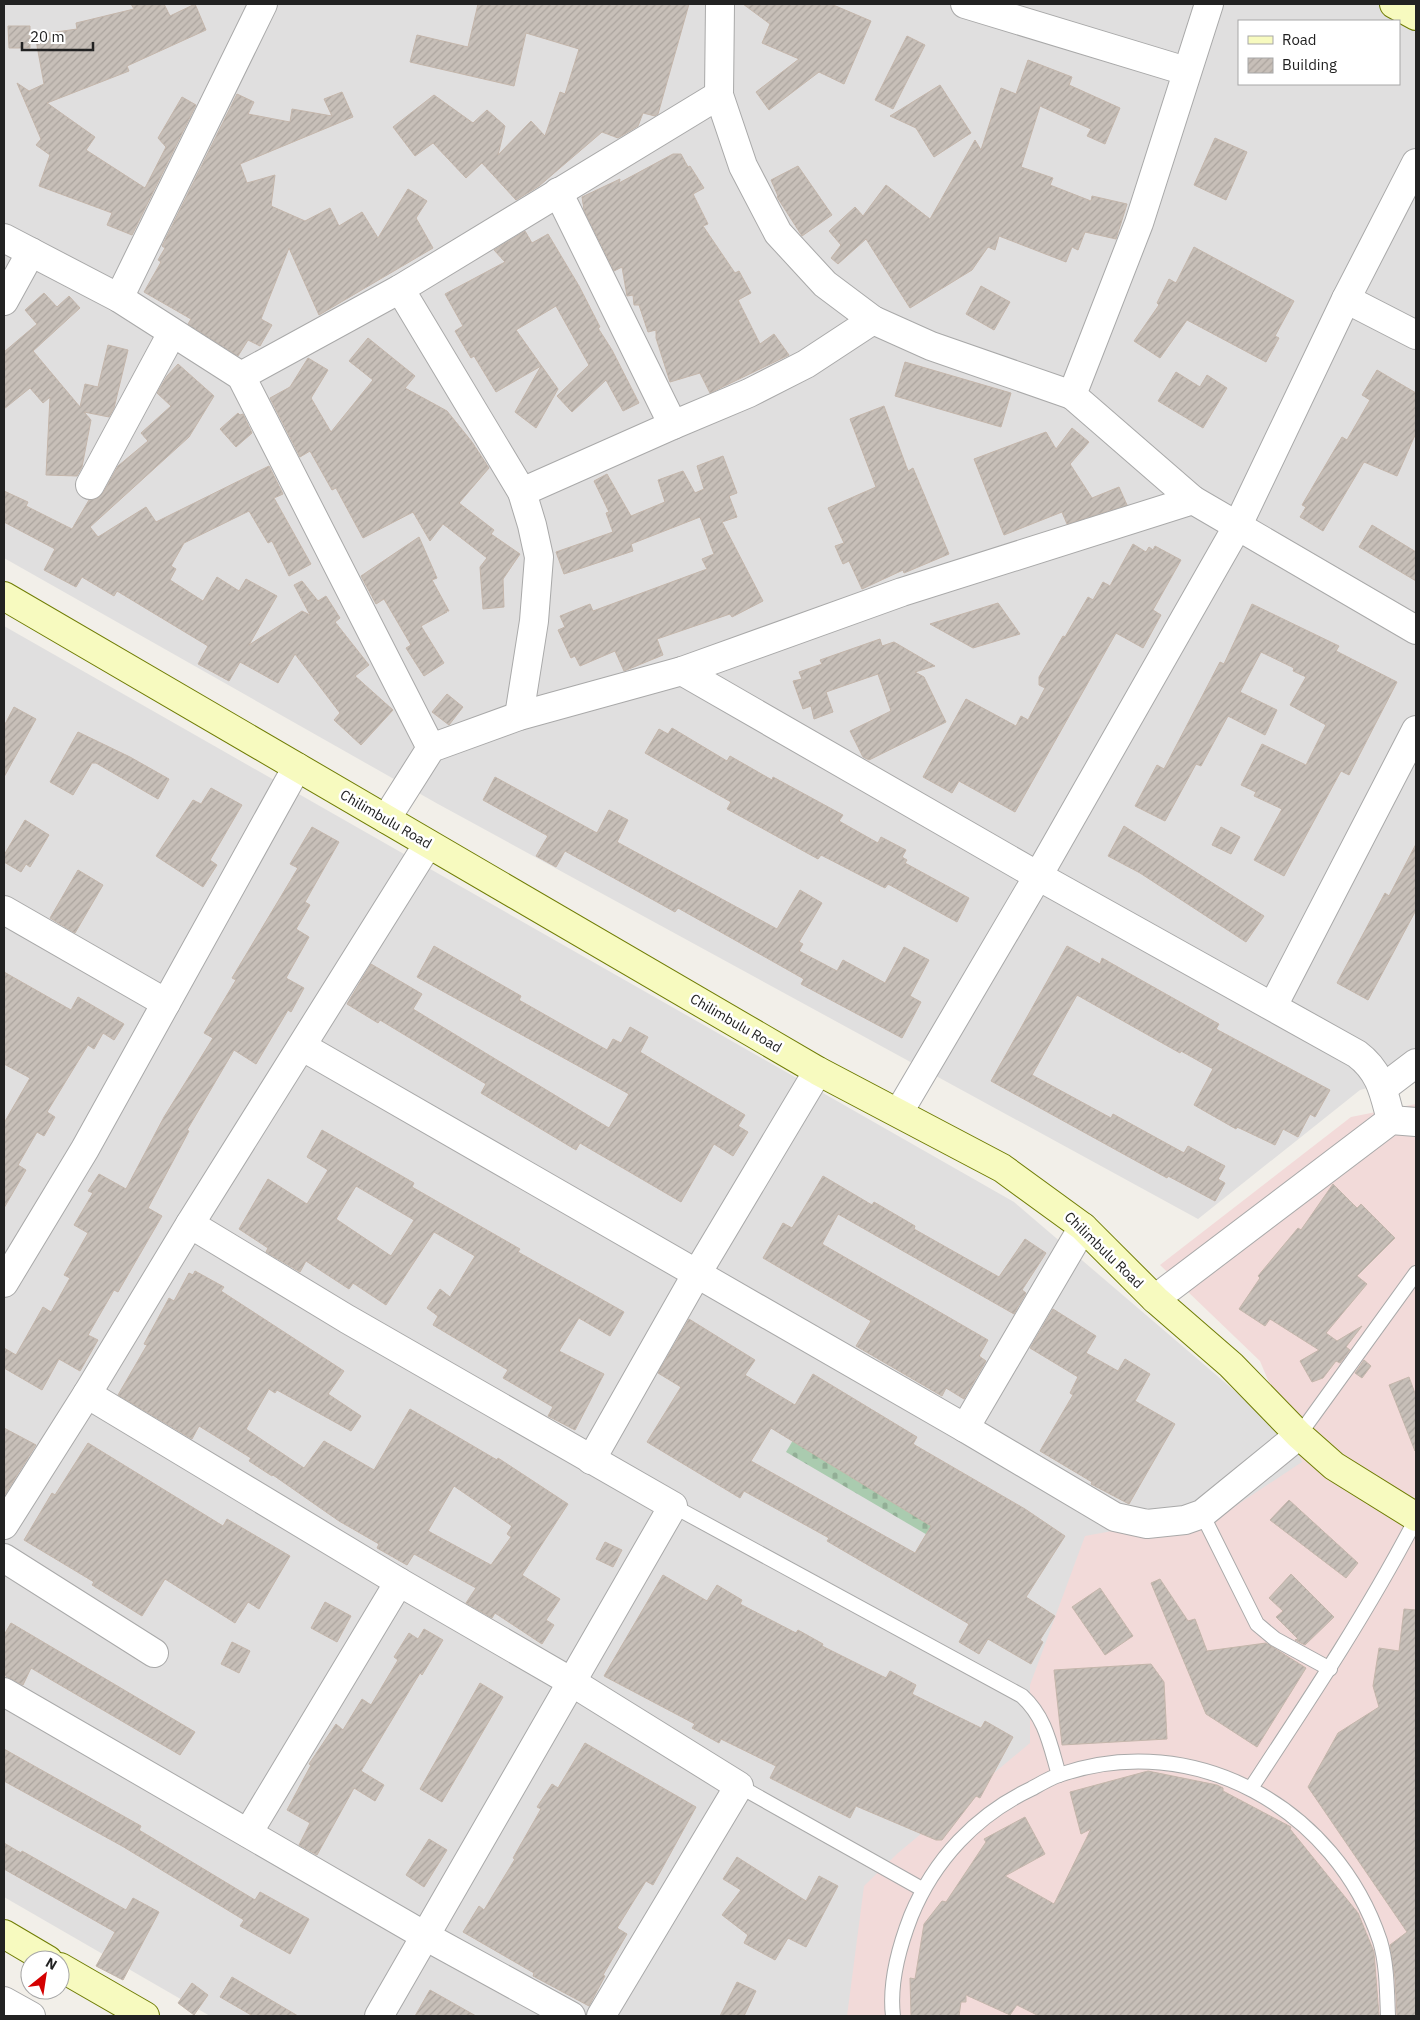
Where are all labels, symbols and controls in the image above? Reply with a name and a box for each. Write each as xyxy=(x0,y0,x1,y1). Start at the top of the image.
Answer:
scale bar xyxy=(22,20,94,52)
legend xyxy=(1238,20,1400,85)
text: 20 m xyxy=(30,27,65,46)
text: Road xyxy=(1282,30,1317,49)
text: Building xyxy=(1282,55,1337,74)
street label: Chilimbulu Road xyxy=(337,785,435,853)
street label: Chilimbulu Road xyxy=(687,989,785,1057)
street label: Chilimbulu Road xyxy=(1061,1208,1147,1292)
north arrow xyxy=(20,1950,70,2000)
text: N xyxy=(43,1953,60,1974)

